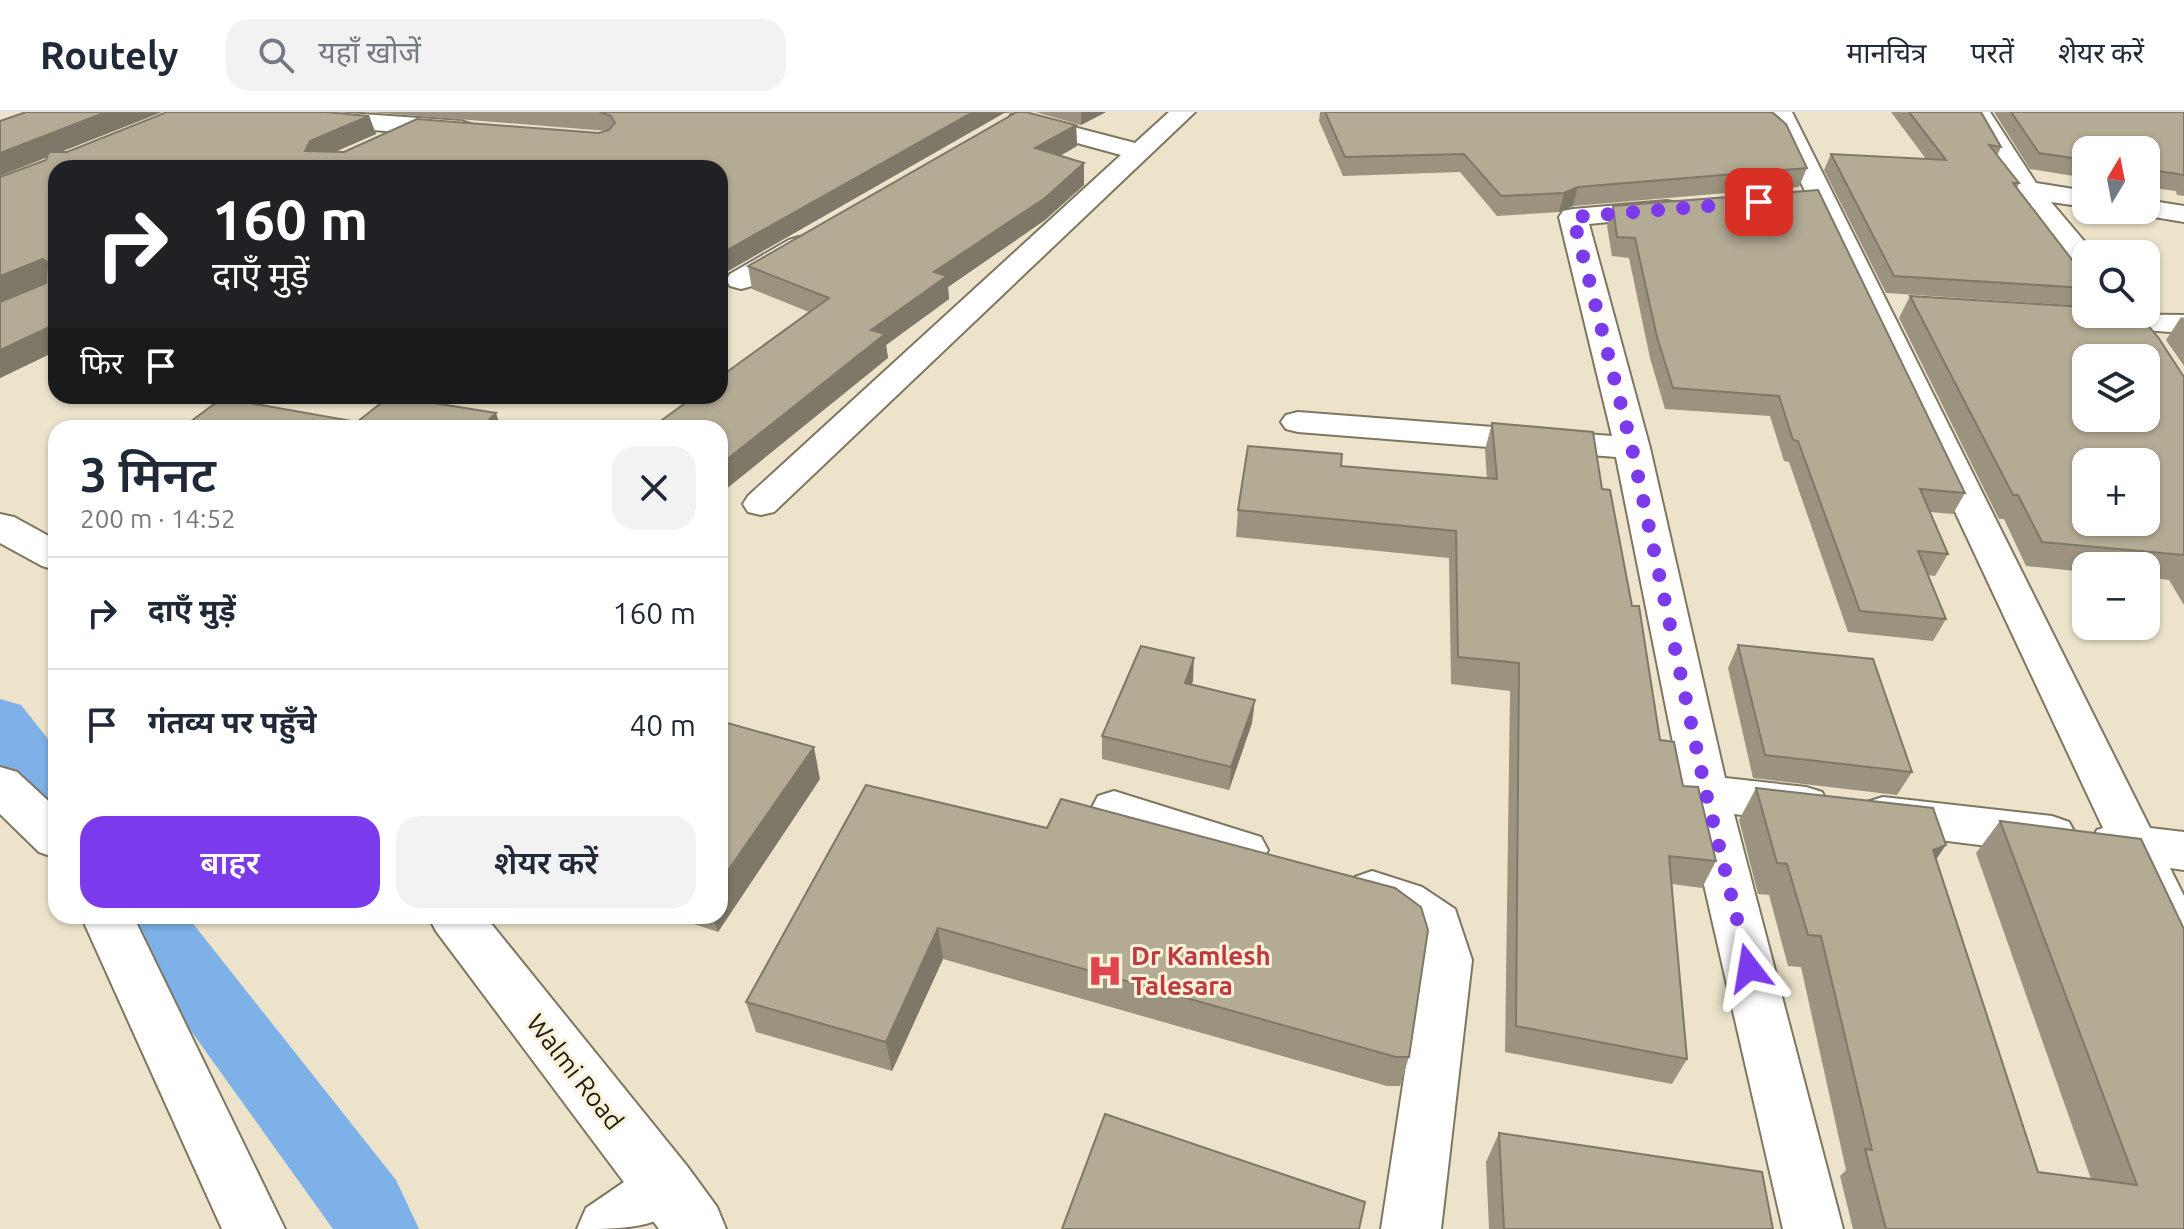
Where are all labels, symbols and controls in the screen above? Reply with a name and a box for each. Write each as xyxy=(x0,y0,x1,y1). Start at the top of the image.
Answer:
search box xyxy=(226,19,786,91)
icon: search xyxy=(254,33,298,77)
text: Routely xyxy=(40,34,178,76)
text: यहाँ खोजें xyxy=(318,35,421,69)
text: मानचित्र xyxy=(1847,37,1927,68)
text: परतें xyxy=(1971,37,2014,68)
text: शेयर करें xyxy=(2058,37,2144,68)
north arrow xyxy=(2072,136,2160,224)
map controls xyxy=(2072,136,2160,640)
pin xyxy=(1725,168,1793,236)
icon: arrive xyxy=(1737,180,1781,224)
text: 160 m xyxy=(212,188,368,251)
icon: right xyxy=(80,192,184,296)
button: search xyxy=(2072,240,2160,328)
text: दाएँ मुड़ें xyxy=(212,254,309,295)
icon: arrive xyxy=(139,344,183,388)
button: layers xyxy=(2072,344,2160,432)
text: फिर xyxy=(80,346,123,380)
button: close xyxy=(612,446,696,530)
text: 3 मिनट xyxy=(80,447,216,501)
button: + xyxy=(2072,448,2160,536)
text: 200 m · 14:52 xyxy=(80,504,236,533)
button: − xyxy=(2072,552,2160,640)
icon: right xyxy=(80,591,124,635)
text: दाएँ मुड़ें xyxy=(148,593,236,627)
text: 160 m xyxy=(612,596,696,630)
icon: arrive xyxy=(80,703,124,747)
text: गंतव्य पर पहुँचे xyxy=(148,705,316,739)
text: 40 m xyxy=(629,708,696,742)
button: बाहर xyxy=(80,816,380,908)
button: शेयर करें xyxy=(396,816,696,908)
position arrow xyxy=(1707,926,1791,1010)
place label: Dr Kamlesh Talesara xyxy=(1131,941,1271,1000)
hospital icon: Dr Kamlesh Talesara xyxy=(1086,952,1124,990)
street label: Walmi Road xyxy=(521,1008,629,1135)

